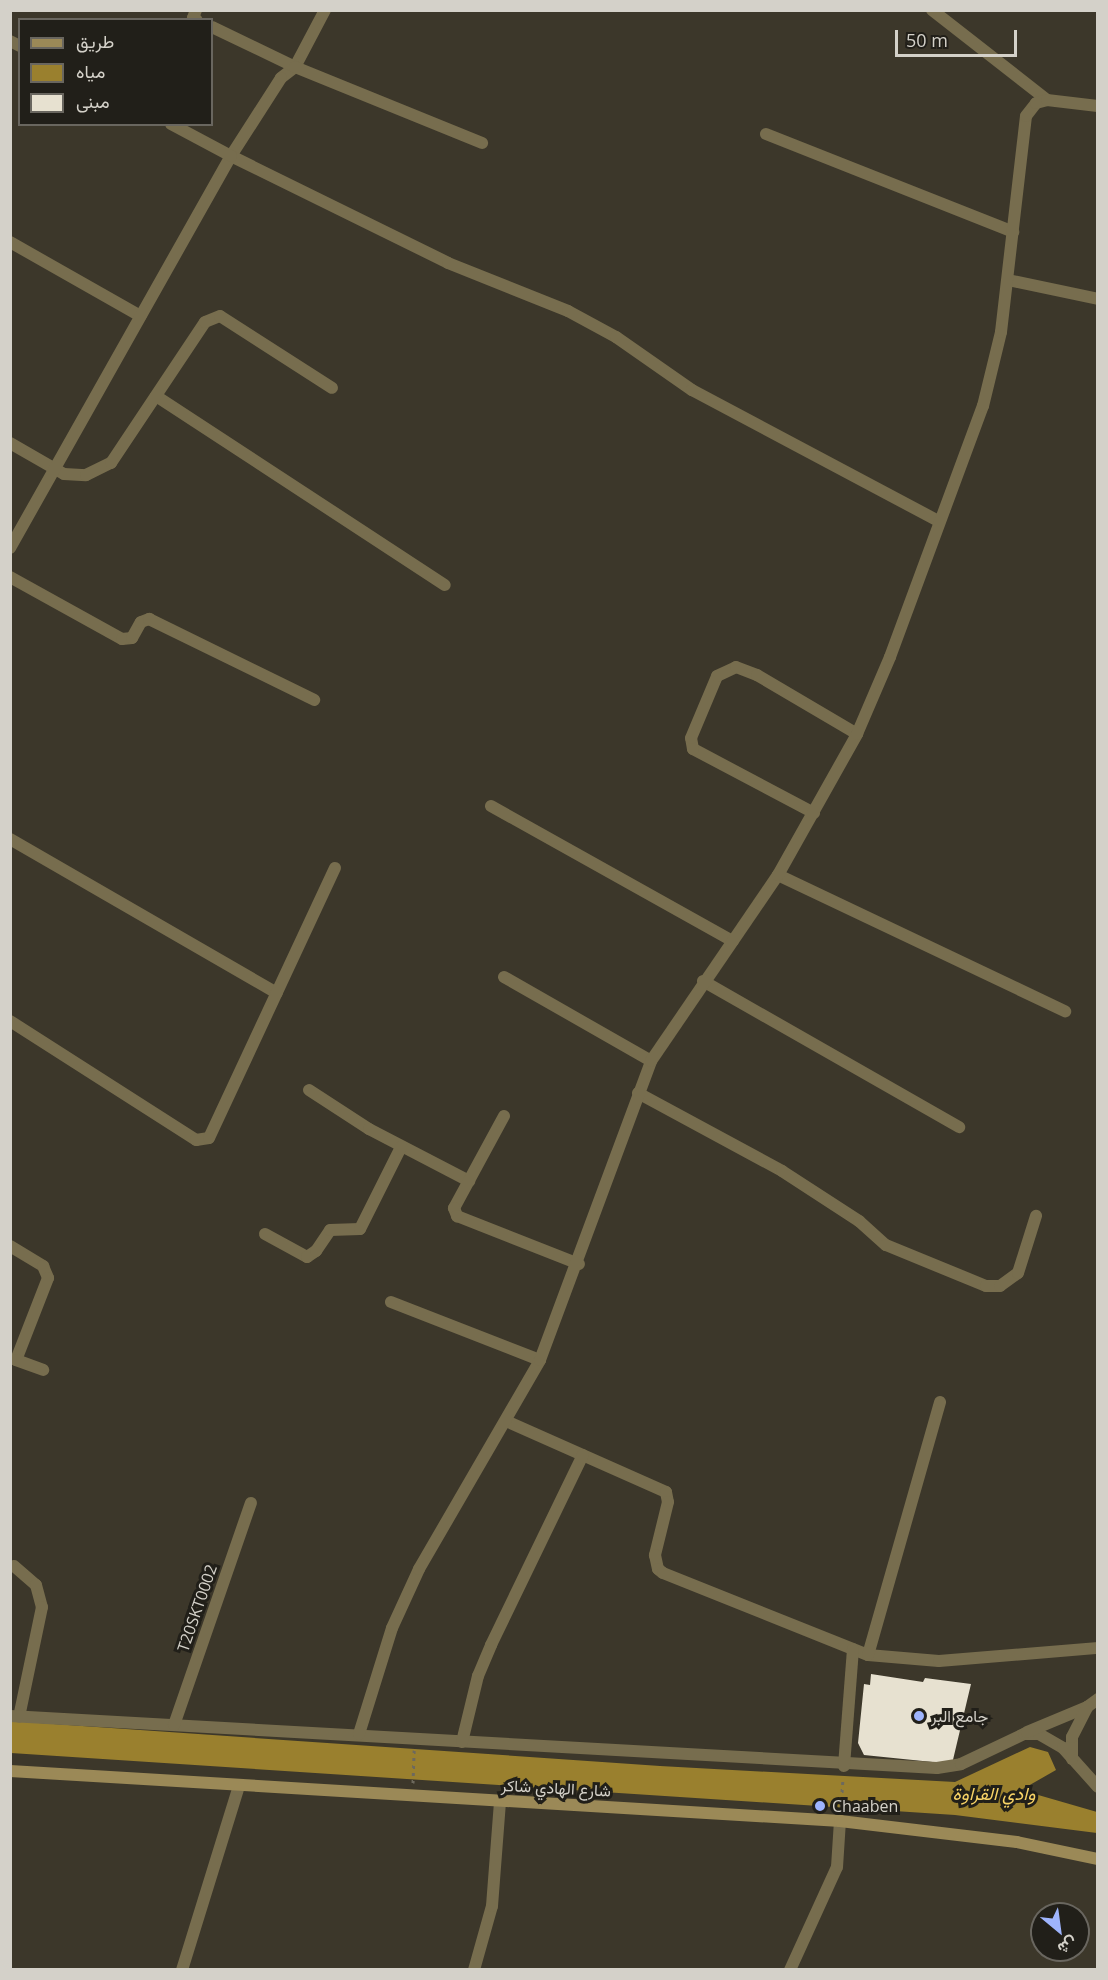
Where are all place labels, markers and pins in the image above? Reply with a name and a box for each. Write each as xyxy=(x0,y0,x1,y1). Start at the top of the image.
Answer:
place label: جامع البر xyxy=(931,1706,988,1726)
marker: جامع البر xyxy=(912,1709,926,1723)
place label: Chaaben xyxy=(832,1796,898,1816)
marker: Chaaben xyxy=(813,1799,827,1813)

